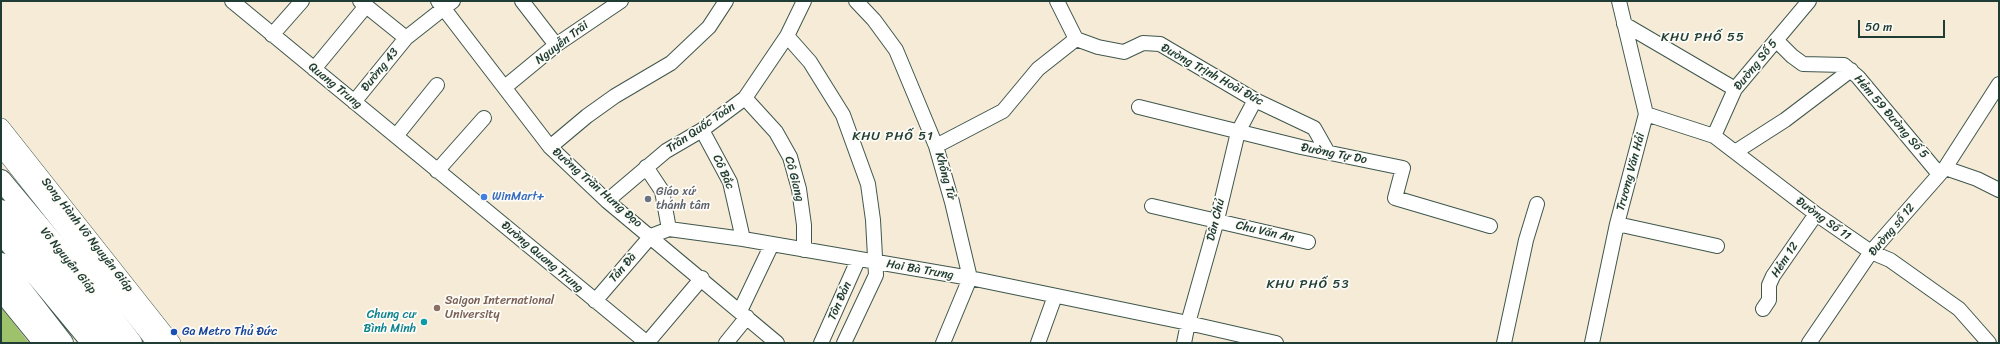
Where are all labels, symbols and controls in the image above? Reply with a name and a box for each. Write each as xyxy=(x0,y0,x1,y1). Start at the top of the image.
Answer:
scale bar xyxy=(1860,12,1947,38)
text: 50 m xyxy=(1865,16,1892,38)
street label: Nguyễn Trãi xyxy=(533,18,591,68)
district label: KHU PHỐ 55 xyxy=(1661,30,1745,46)
street label: Đường Số 5 xyxy=(1731,37,1781,93)
street label: Đường Trịnh Hoài Đức xyxy=(1158,41,1266,109)
street label: Đường 43 xyxy=(358,45,402,95)
street label: Quang Trung xyxy=(305,60,365,112)
street label: Hẻm 59 Đường Số 5 xyxy=(1851,72,1931,162)
street label: Trần Quốc Toản xyxy=(664,100,738,156)
district label: KHU PHỐ 51 xyxy=(852,129,934,145)
street label: Trương Văn Hải xyxy=(1614,131,1648,213)
street label: Đường Tự Do xyxy=(1300,141,1368,167)
street label: Đường Trần Hưng Đạo xyxy=(549,145,645,231)
street label: Khổng Tử xyxy=(931,151,959,201)
street label: Cô Bắc xyxy=(709,152,737,192)
street label: Cô Giang xyxy=(781,155,807,203)
street label: Song Hành Võ Nguyên Giáp xyxy=(38,175,136,295)
place label: Giáo xứ thánh tâm xyxy=(656,185,710,213)
place label: WinMart+ xyxy=(492,190,544,204)
marker: WinMart+ xyxy=(479,192,489,202)
marker: Giáo xứ thánh tâm xyxy=(643,194,653,204)
street label: Đường Số 11 xyxy=(1793,194,1853,244)
street label: Dân Chủ xyxy=(1204,197,1228,243)
street label: Đường số 12 xyxy=(1866,201,1918,259)
street label: Đường Quang Trung xyxy=(498,218,586,296)
street label: Chu Văn An xyxy=(1234,218,1296,246)
street label: Võ Nguyên Giáp xyxy=(37,225,99,297)
street label: Hẻm 12 xyxy=(1768,240,1802,280)
street label: Tản Đà xyxy=(606,250,640,286)
street label: Hai Bà Trưng xyxy=(885,257,955,283)
district label: KHU PHỐ 53 xyxy=(1266,277,1350,293)
street label: Tôn Đản xyxy=(825,279,855,323)
place label: Saigon International University xyxy=(445,294,554,322)
marker: Saigon International University xyxy=(432,303,442,313)
place label: Chung cư Bình Minh xyxy=(363,308,416,336)
marker: Chung cư Bình Minh xyxy=(419,317,429,327)
place label: Ga Metro Thủ Đức xyxy=(182,325,277,339)
marker: Ga Metro Thủ Đức xyxy=(169,327,179,337)

